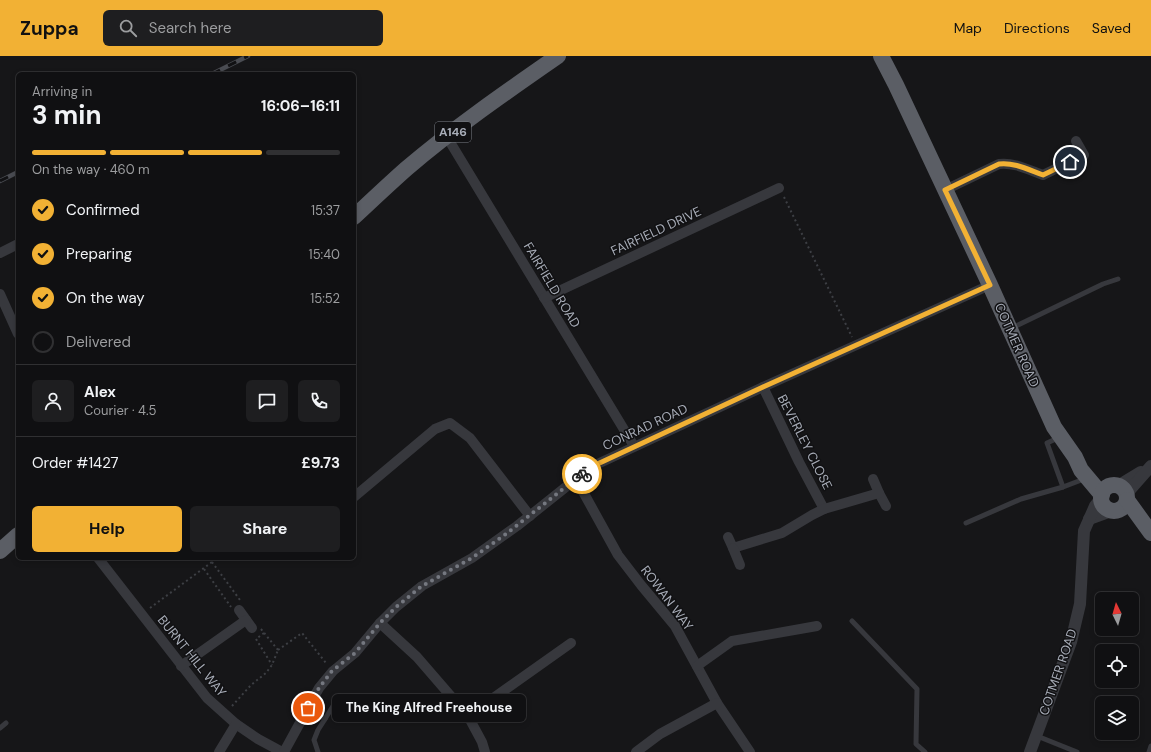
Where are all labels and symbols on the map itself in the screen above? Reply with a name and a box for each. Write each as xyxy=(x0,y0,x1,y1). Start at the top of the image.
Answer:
road number: A146 xyxy=(435,122,471,142)
pin xyxy=(1053,145,1087,179)
street label: FAIRFIELD DRIVE xyxy=(608,203,704,259)
street label: FAIRFIELD ROAD xyxy=(520,239,584,331)
street label: COTMER ROAD xyxy=(991,300,1043,390)
street label: BEVERLEY CLOSE xyxy=(774,392,836,492)
street label: CONRAD ROAD xyxy=(600,400,690,454)
courier xyxy=(562,454,602,494)
street label: ROWAN WAY xyxy=(637,562,697,634)
north arrow xyxy=(1095,592,1139,636)
street label: BURNT HILL WAY xyxy=(154,612,230,700)
street label: COTMER ROAD xyxy=(1035,626,1081,718)
pin xyxy=(291,691,325,725)
callout: The King Alfred Freehouse xyxy=(332,694,526,722)

